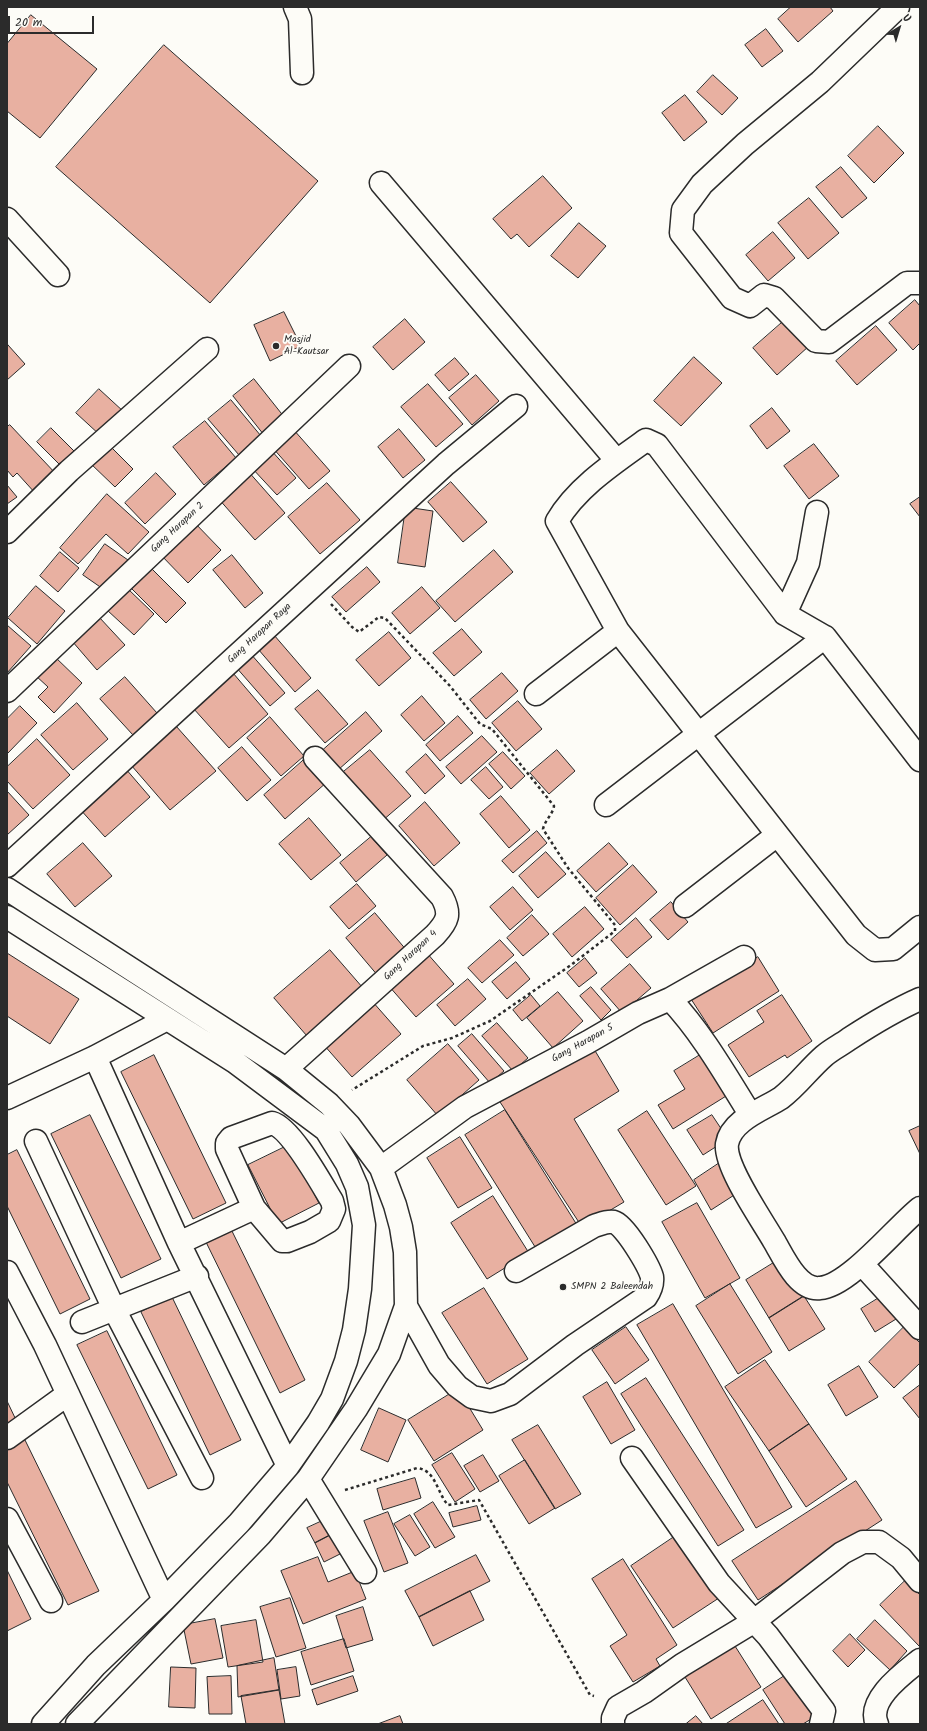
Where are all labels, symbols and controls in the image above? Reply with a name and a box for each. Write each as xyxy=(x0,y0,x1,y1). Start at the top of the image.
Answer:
scale bar xyxy=(10,8,96,34)
north arrow xyxy=(879,8,919,48)
text: U xyxy=(898,9,915,28)
text: 20 m xyxy=(15,13,42,32)
place label: Masjid Al-Kautsar xyxy=(284,334,329,358)
marker: Masjid Al-Kautsar xyxy=(271,341,281,351)
street label: Gang Harapan 2 xyxy=(149,500,207,556)
street label: Gang Harapan Raya xyxy=(226,601,294,667)
street label: Gang Harapan 4 xyxy=(382,928,440,984)
street label: Gang Harapan 5 xyxy=(550,1022,616,1066)
place label: SMPN 2 Baleendah xyxy=(571,1281,653,1293)
marker: SMPN 2 Baleendah xyxy=(558,1282,568,1292)

